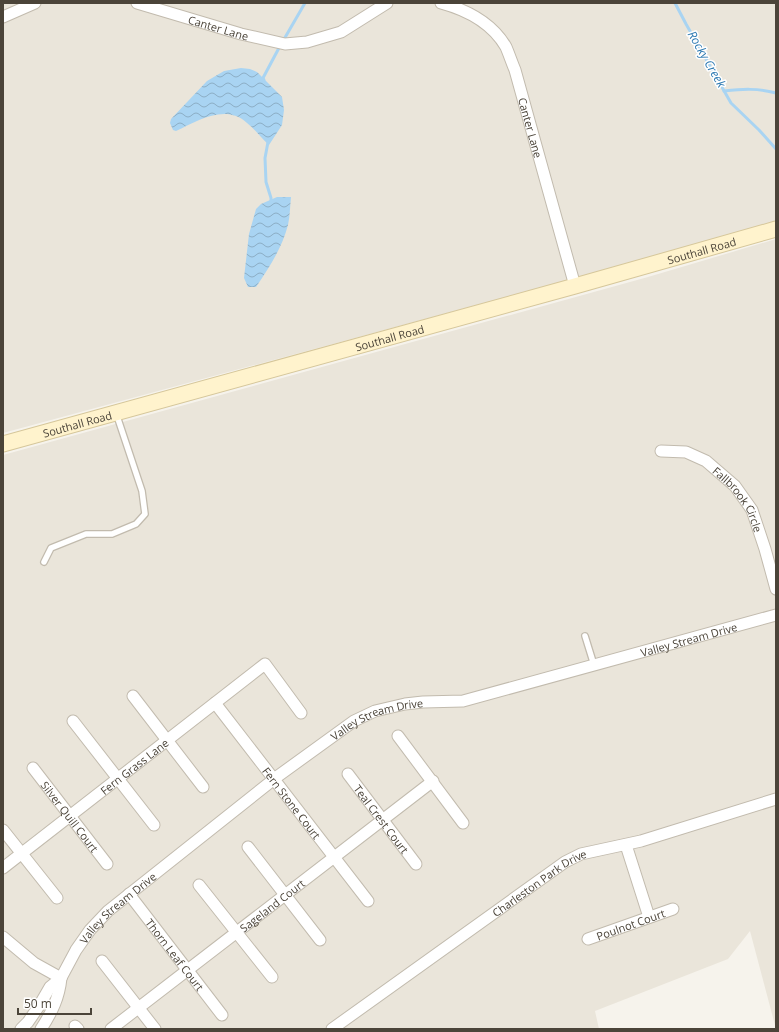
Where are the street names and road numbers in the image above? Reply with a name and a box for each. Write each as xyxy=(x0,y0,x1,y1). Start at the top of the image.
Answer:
street label: Canter Lane xyxy=(187,11,250,43)
street label: Canter Lane xyxy=(515,96,547,160)
street label: Southall Road xyxy=(665,233,738,267)
street label: Southall Road xyxy=(353,321,426,354)
street label: Southall Road xyxy=(41,407,113,440)
street label: Fallbrook Circle xyxy=(710,463,766,534)
street label: Valley Stream Drive xyxy=(639,619,739,659)
street label: Valley Stream Drive xyxy=(327,695,424,743)
street label: Fern Grass Lane xyxy=(97,735,171,797)
street label: Fern Stone Court xyxy=(259,764,325,842)
street label: Silver Quill Court xyxy=(38,778,102,855)
street label: Teal Crest Court xyxy=(351,781,413,856)
street label: Charleston Park Drive xyxy=(489,846,588,920)
street label: Valley Stream Drive xyxy=(76,868,159,946)
street label: Sageland Court xyxy=(236,875,307,935)
street label: Poulnot Court xyxy=(594,905,667,943)
street label: Thorn Leaf Court xyxy=(143,915,208,993)

